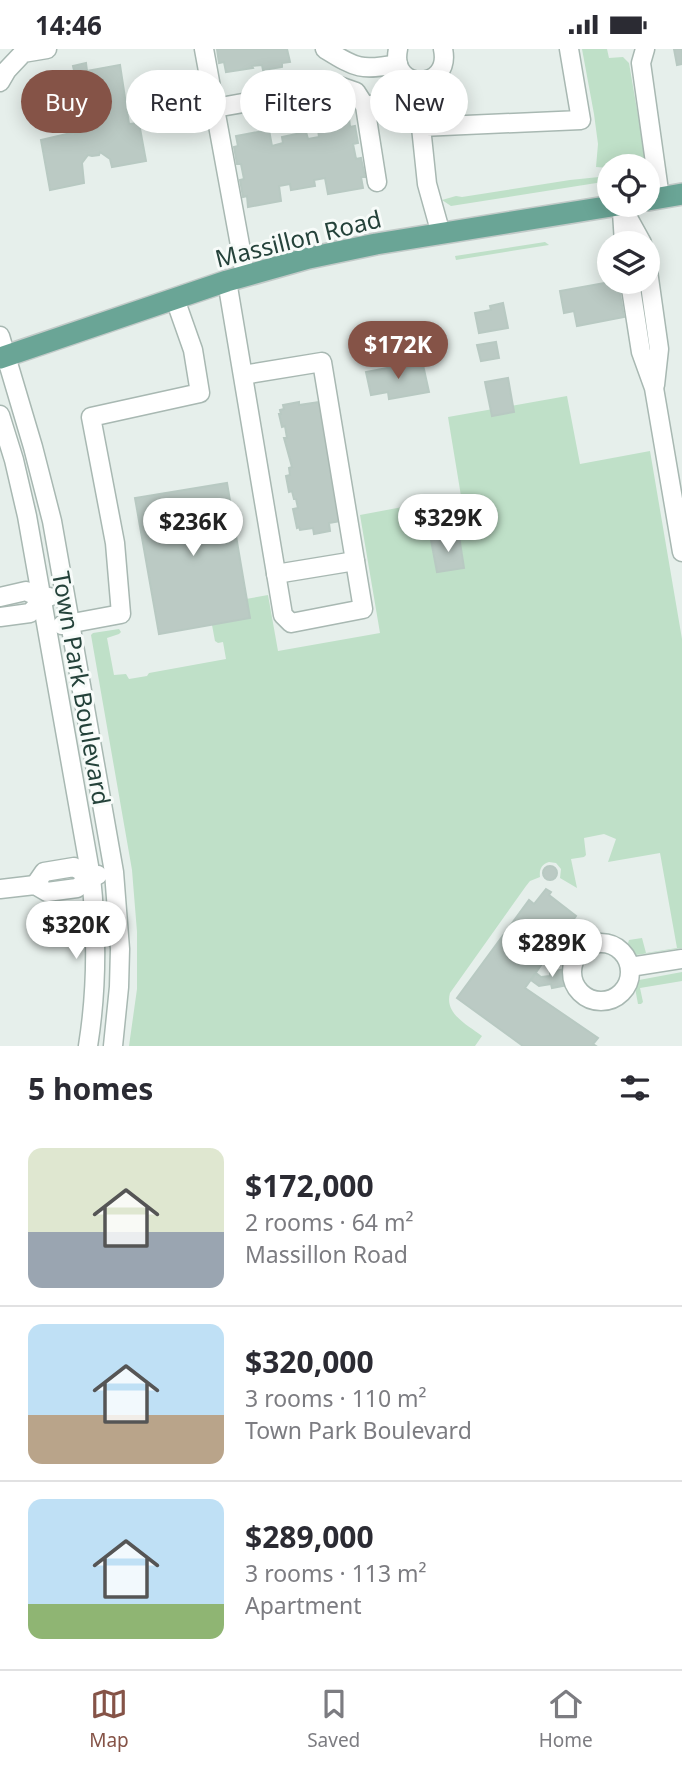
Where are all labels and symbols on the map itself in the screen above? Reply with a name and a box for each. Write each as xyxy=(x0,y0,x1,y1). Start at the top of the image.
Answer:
street label: Massillon Road xyxy=(211,201,385,275)
pin: $172K xyxy=(349,321,447,381)
pin: $329K xyxy=(399,495,497,554)
pin: $236K xyxy=(144,498,242,558)
street label: Town Park Boulevard xyxy=(45,569,119,807)
pin: $320K xyxy=(27,901,125,961)
pin: $289K xyxy=(503,919,601,979)

